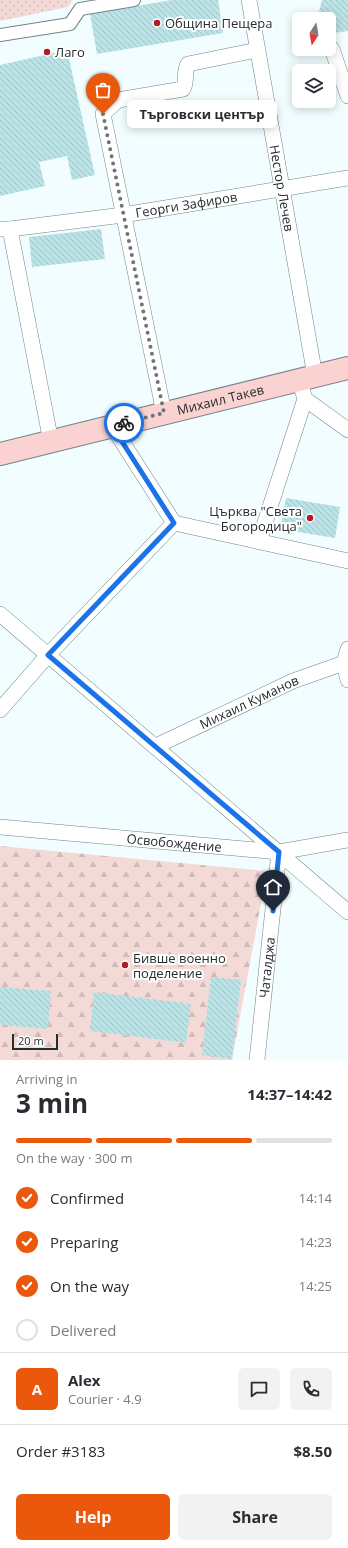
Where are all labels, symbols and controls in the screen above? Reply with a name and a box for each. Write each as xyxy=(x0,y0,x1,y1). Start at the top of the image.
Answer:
north arrow xyxy=(292,12,336,56)
map controls xyxy=(292,12,336,108)
place label: Община Пещера xyxy=(165,14,273,32)
marker: Община Пещера xyxy=(152,18,162,28)
place label: Лаго xyxy=(55,43,85,61)
marker: Лаго xyxy=(42,47,52,57)
button: layers xyxy=(292,64,336,108)
pin xyxy=(86,73,120,114)
icon: bag xyxy=(92,79,114,101)
callout: Търговски център xyxy=(127,100,277,128)
text: Търговски център xyxy=(140,105,264,123)
street label: Нестор Лечев xyxy=(266,143,298,233)
street label: Георги Зафиров xyxy=(134,187,238,222)
street label: Михаил Такев xyxy=(175,380,266,419)
courier xyxy=(104,403,144,443)
icon: bike xyxy=(113,412,135,434)
place label: Църква "Света Богородица" xyxy=(209,502,302,535)
marker: Църква "Света Богородица" xyxy=(305,513,315,523)
street label: Михаил Куманов xyxy=(196,671,301,733)
street label: Освобождение xyxy=(126,829,223,856)
pin xyxy=(256,870,290,911)
icon: home xyxy=(262,876,284,898)
street label: Чаталджа xyxy=(255,936,279,999)
place label: Бивше военно поделение xyxy=(133,949,226,982)
marker: Бивше военно поделение xyxy=(120,960,130,970)
scale bar xyxy=(12,1032,58,1051)
text: 20 m xyxy=(18,1033,44,1048)
text: Arriving in xyxy=(16,1070,78,1088)
text: 14:37–14:42 xyxy=(247,1084,332,1104)
text: 3 min xyxy=(16,1085,88,1121)
text: On the way · 300 m xyxy=(16,1149,132,1167)
icon: check xyxy=(16,1187,38,1209)
text: Confirmed xyxy=(50,1188,124,1208)
text: 14:14 xyxy=(299,1189,332,1207)
icon: check xyxy=(16,1231,38,1253)
text: Preparing xyxy=(50,1232,118,1252)
text: 14:23 xyxy=(299,1233,332,1251)
icon: check xyxy=(16,1275,38,1297)
text: On the way xyxy=(50,1276,129,1296)
text: 14:25 xyxy=(299,1277,332,1295)
text: Delivered xyxy=(50,1320,117,1340)
button: chat xyxy=(238,1368,280,1410)
button: phone xyxy=(290,1368,332,1410)
text: Alex xyxy=(68,1370,100,1390)
text: A xyxy=(32,1379,42,1399)
text: Courier · 4.9 xyxy=(68,1390,142,1408)
text: Order #3183 xyxy=(16,1441,105,1461)
text: $8.50 xyxy=(293,1441,332,1461)
button: Help xyxy=(16,1494,170,1540)
button: Share xyxy=(178,1494,332,1540)

